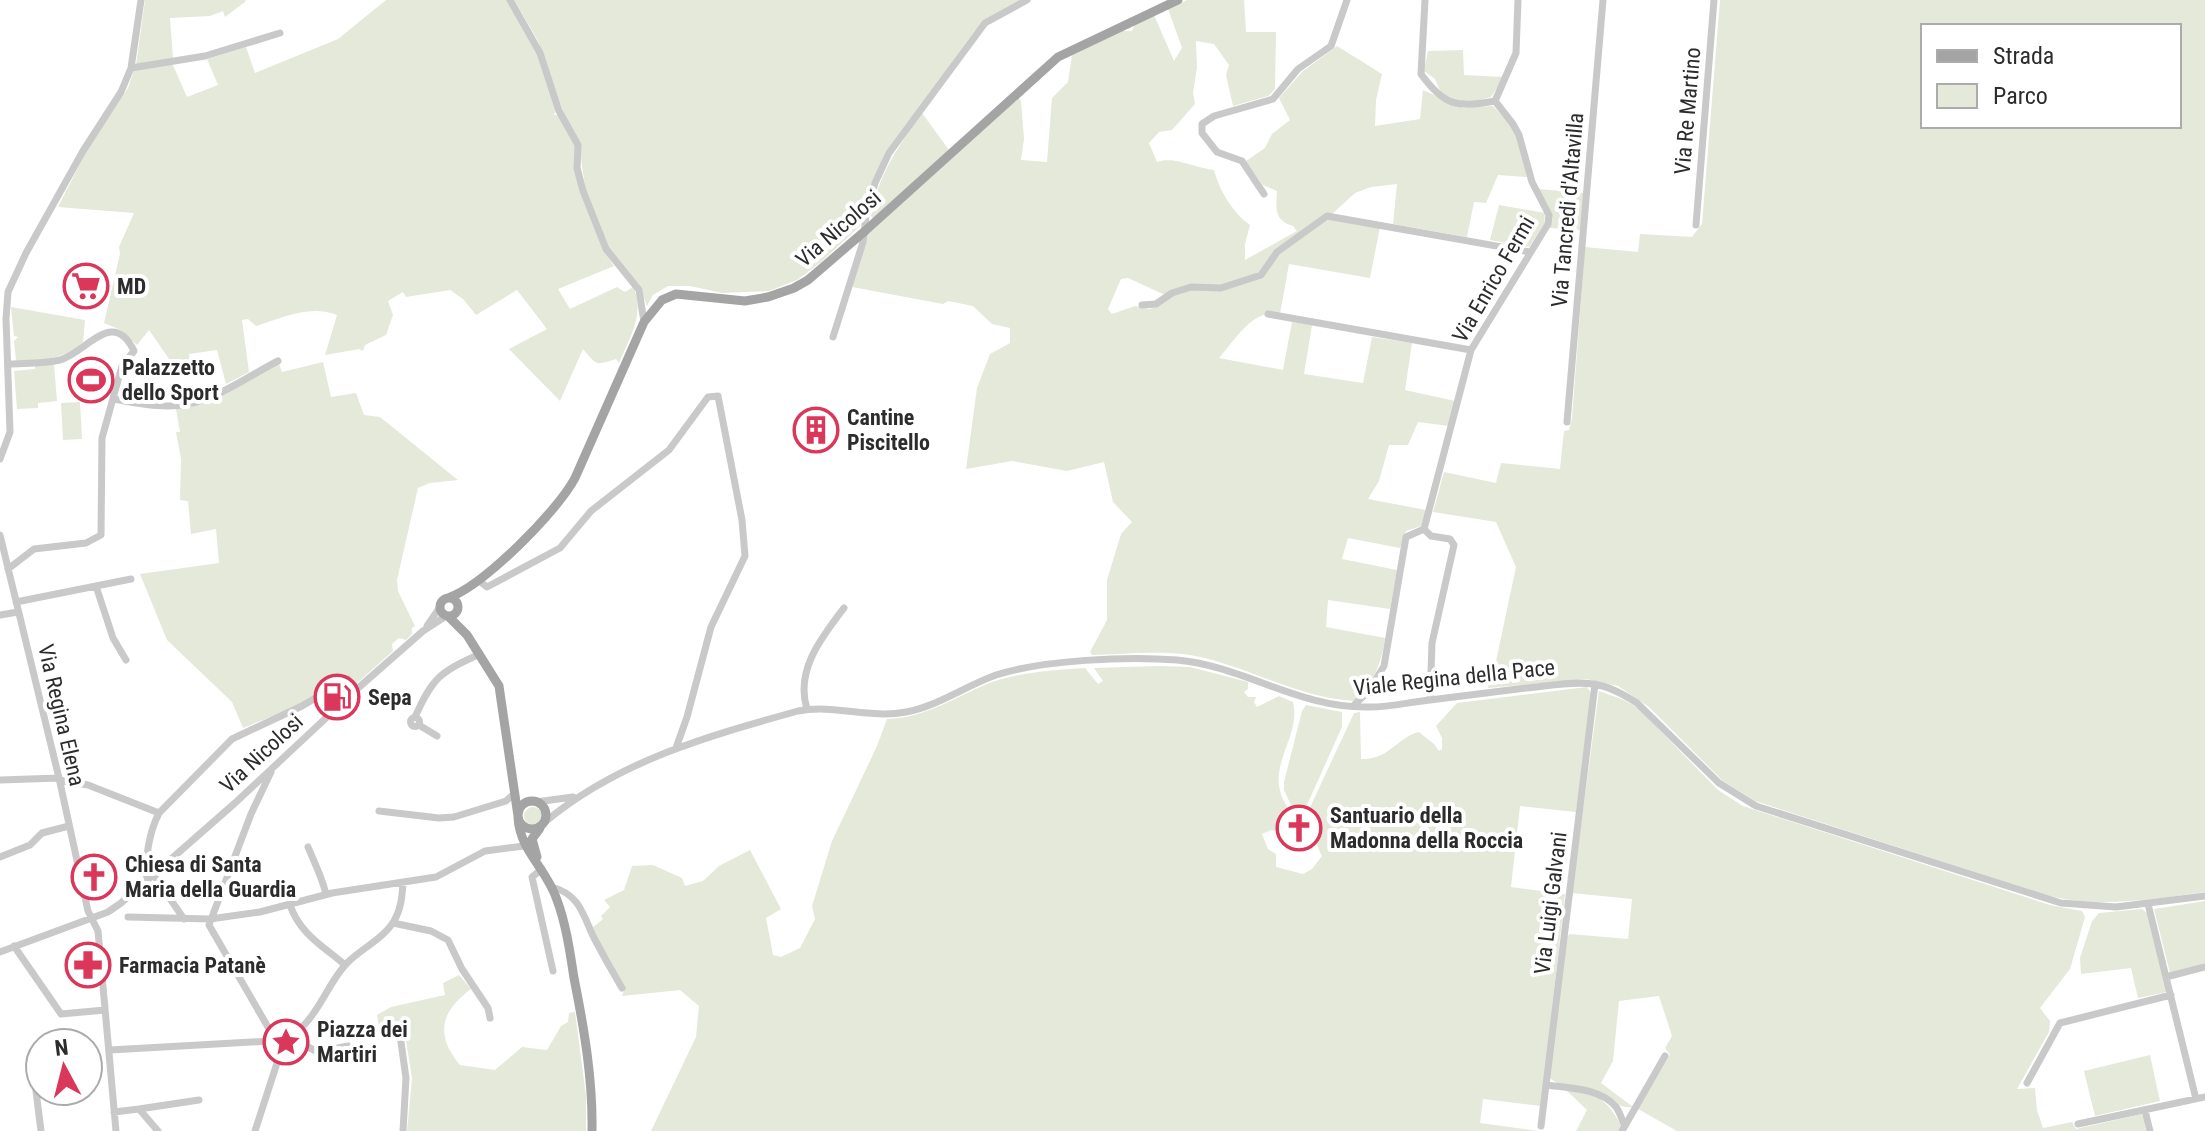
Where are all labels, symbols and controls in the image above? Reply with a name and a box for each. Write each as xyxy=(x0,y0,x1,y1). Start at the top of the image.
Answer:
legend xyxy=(1921,24,2181,128)
text: Strada xyxy=(1993,42,2054,70)
street label: Via Re Martino xyxy=(1669,46,1706,176)
text: Parco xyxy=(1993,82,2048,110)
street label: Via Tancredi d'Altavilla xyxy=(1547,112,1588,308)
street label: Via Nicolosi xyxy=(791,185,886,272)
street label: Via Enrico Fermi xyxy=(1447,212,1540,347)
supermarket icon: MD xyxy=(62,262,110,310)
place label: MD xyxy=(117,274,146,299)
place label: Palazzetto dello Sport xyxy=(122,355,219,405)
sports icon: Palazzetto dello Sport xyxy=(67,356,115,404)
place label: Cantine Piscitello xyxy=(847,405,930,455)
building icon: Cantine Piscitello xyxy=(792,406,840,454)
street label: Via Regina Elena xyxy=(33,642,90,788)
street label: Viale Regina della Pace xyxy=(1352,654,1556,701)
fuel station icon: Sepa xyxy=(313,673,361,721)
place label: Sepa xyxy=(368,685,412,710)
street label: Via Nicolosi xyxy=(215,709,308,798)
place label: Santuario della Madonna della Roccia xyxy=(1330,803,1523,853)
church icon: Santuario della Madonna della Roccia xyxy=(1275,804,1323,852)
street label: Via Luigi Galvani xyxy=(1529,830,1572,976)
place label: Chiesa di Santa Maria della Guardia xyxy=(125,852,296,902)
church icon: Chiesa di Santa Maria della Guardia xyxy=(70,853,118,901)
pharmacy icon: Farmacia Patanè xyxy=(64,941,112,989)
place label: Farmacia Patanè xyxy=(119,953,266,978)
place label: Piazza dei Martiri xyxy=(317,1017,408,1067)
place icon: Piazza dei Martiri xyxy=(262,1018,310,1066)
north arrow xyxy=(24,1027,104,1107)
text: N xyxy=(53,1034,70,1061)

